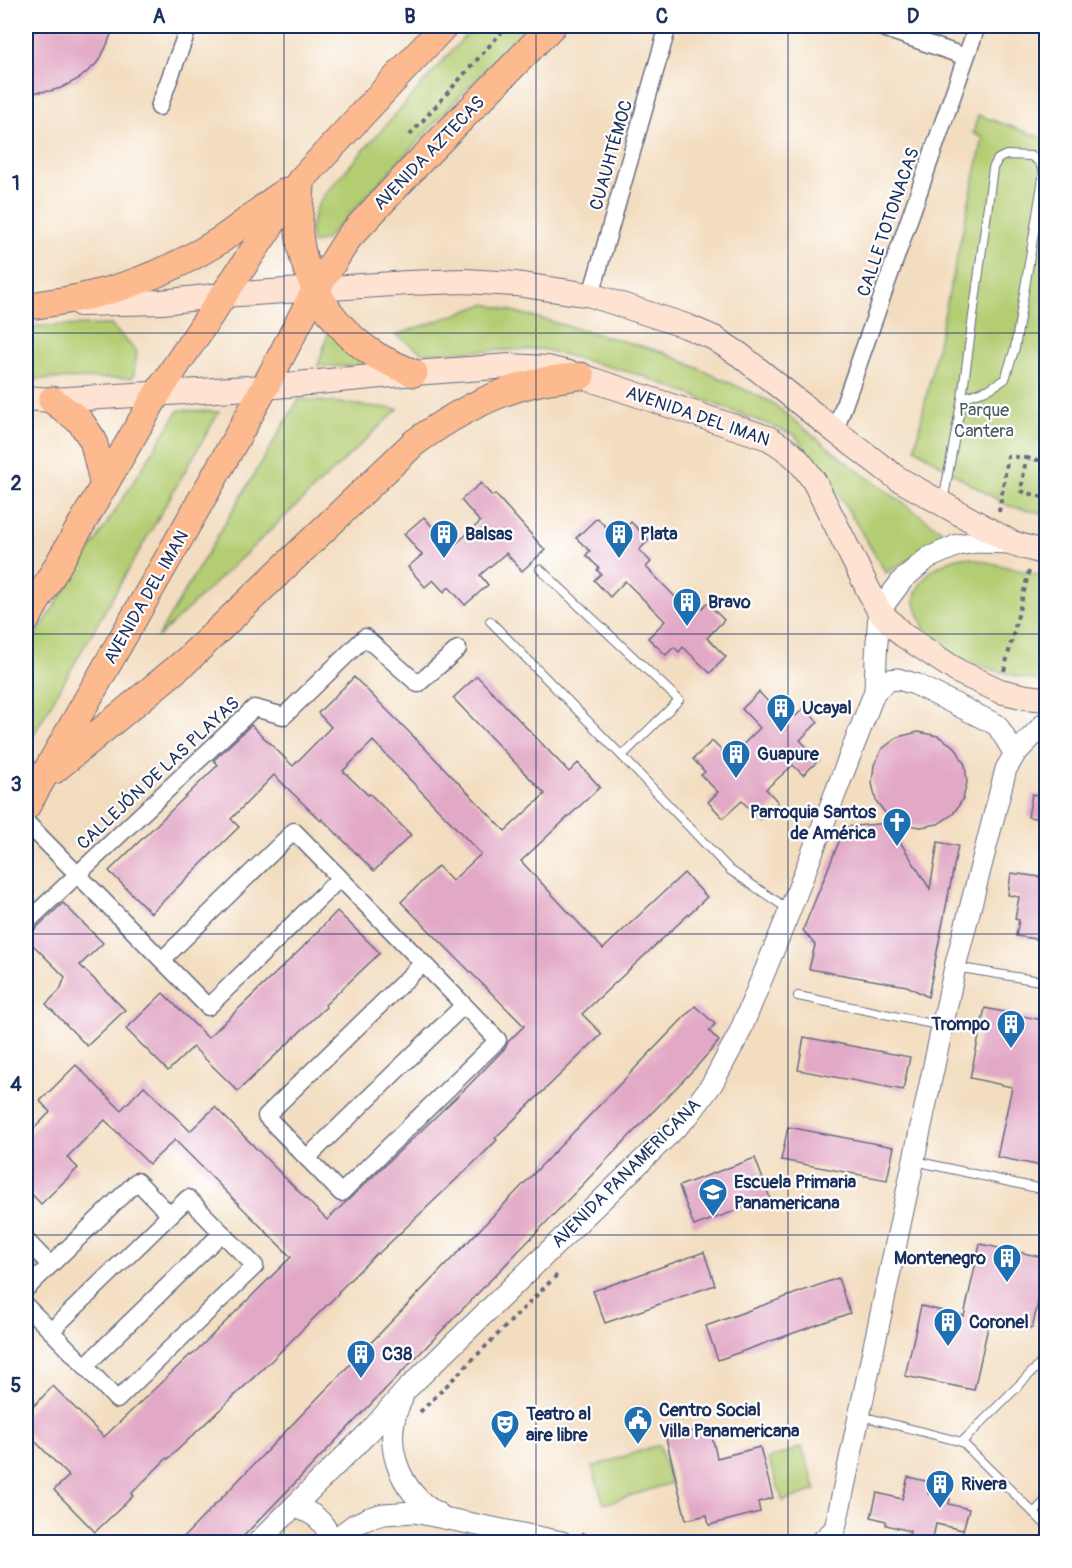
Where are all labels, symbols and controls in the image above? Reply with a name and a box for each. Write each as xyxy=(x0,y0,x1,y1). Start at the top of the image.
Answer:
text: A xyxy=(153,4,166,29)
text: B xyxy=(404,4,416,29)
text: C xyxy=(656,4,668,29)
text: D xyxy=(907,4,920,29)
street label: AVENIDA AZTECAS xyxy=(369,91,490,215)
street label: CUAUHTÉMOC xyxy=(585,97,638,213)
street label: CALLE TOTONACAS xyxy=(852,145,925,300)
text: 1 xyxy=(12,171,20,196)
street label: AVENIDA DEL IMAN xyxy=(623,381,773,452)
park label: Parque Cantera xyxy=(954,399,1014,443)
text: 2 xyxy=(10,471,22,496)
building icon: Balsas xyxy=(428,518,460,560)
building icon: Plata xyxy=(603,518,635,560)
place label: Balsas xyxy=(465,523,513,546)
place label: Plata xyxy=(640,523,678,546)
street label: AVENIDA DEL IMAN xyxy=(99,526,194,668)
building icon: Bravo xyxy=(671,586,703,628)
place label: Bravo xyxy=(708,591,751,614)
street label: CALLEJÓN DE LAS PLAYAS xyxy=(71,691,245,855)
building icon: Ucayal xyxy=(765,692,797,734)
place label: Ucayal xyxy=(802,697,852,720)
building icon: Guapure xyxy=(720,738,752,780)
place label: Guapure xyxy=(757,743,820,766)
text: 3 xyxy=(10,772,22,797)
place label: Parroquia Santos de América xyxy=(750,801,877,845)
church icon: Parroquia Santos de América xyxy=(881,806,913,848)
building icon: Trompo xyxy=(995,1008,1027,1050)
place label: Trompo xyxy=(930,1013,990,1036)
text: 4 xyxy=(10,1072,22,1097)
street label: AVENIDA PANAMERICANA xyxy=(547,1094,706,1253)
place label: Escuela Primaria Panamericana xyxy=(734,1171,857,1215)
school or university icon: Escuela Primaria Panamericana xyxy=(697,1176,729,1218)
building icon: Montenegro xyxy=(991,1242,1023,1284)
place label: Montenegro xyxy=(894,1247,986,1270)
building icon: Coronel xyxy=(932,1306,964,1348)
place label: Coronel xyxy=(969,1311,1029,1334)
building icon: C38 xyxy=(345,1338,377,1380)
place label: C38 xyxy=(382,1343,412,1366)
text: 5 xyxy=(11,1373,22,1398)
place label: Centro Social Villa Panamericana xyxy=(659,1399,800,1443)
place label: Teatro al aire libre xyxy=(525,1403,591,1447)
public building icon: Centro Social Villa Panamericana xyxy=(622,1404,654,1446)
theatre icon: Teatro al aire libre xyxy=(489,1408,521,1450)
building icon: Rivera xyxy=(924,1468,956,1510)
place label: Rivera xyxy=(961,1473,1008,1496)

